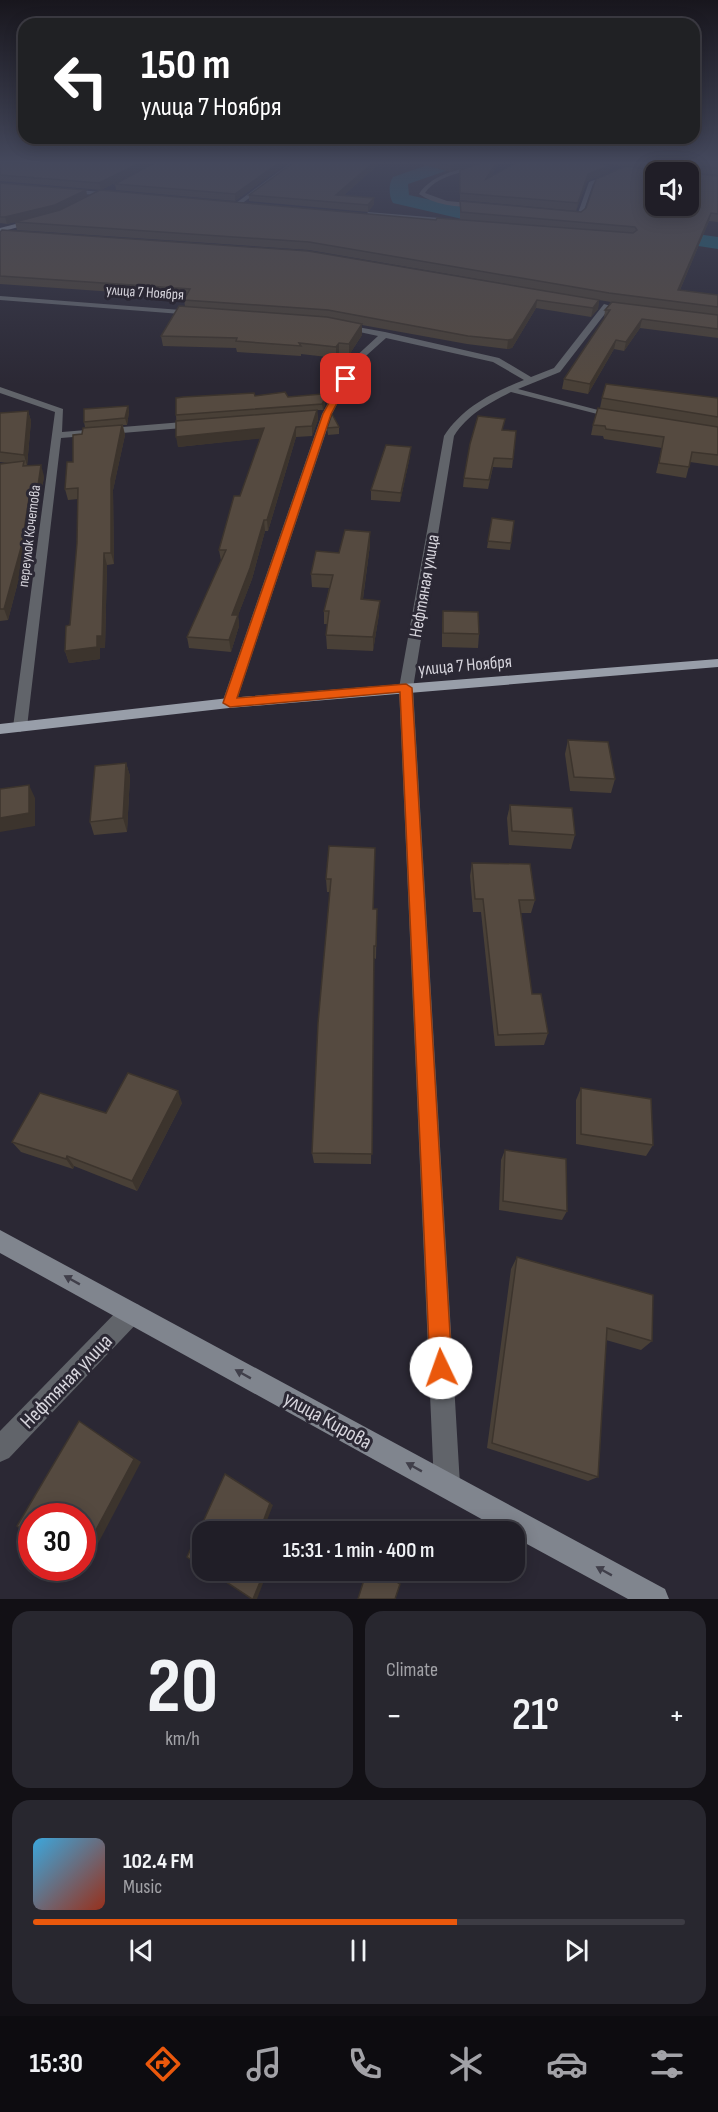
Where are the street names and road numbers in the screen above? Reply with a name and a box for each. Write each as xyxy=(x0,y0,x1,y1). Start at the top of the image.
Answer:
street label: улица 7 Ноября xyxy=(105,280,185,305)
street label: переулок Кочетова xyxy=(14,484,45,588)
street label: Нефтяная улица xyxy=(405,533,444,639)
street label: улица 7 Ноября xyxy=(417,651,513,680)
street label: Нефтяная улица xyxy=(15,1329,118,1434)
street label: улица Кирова xyxy=(279,1386,376,1455)

